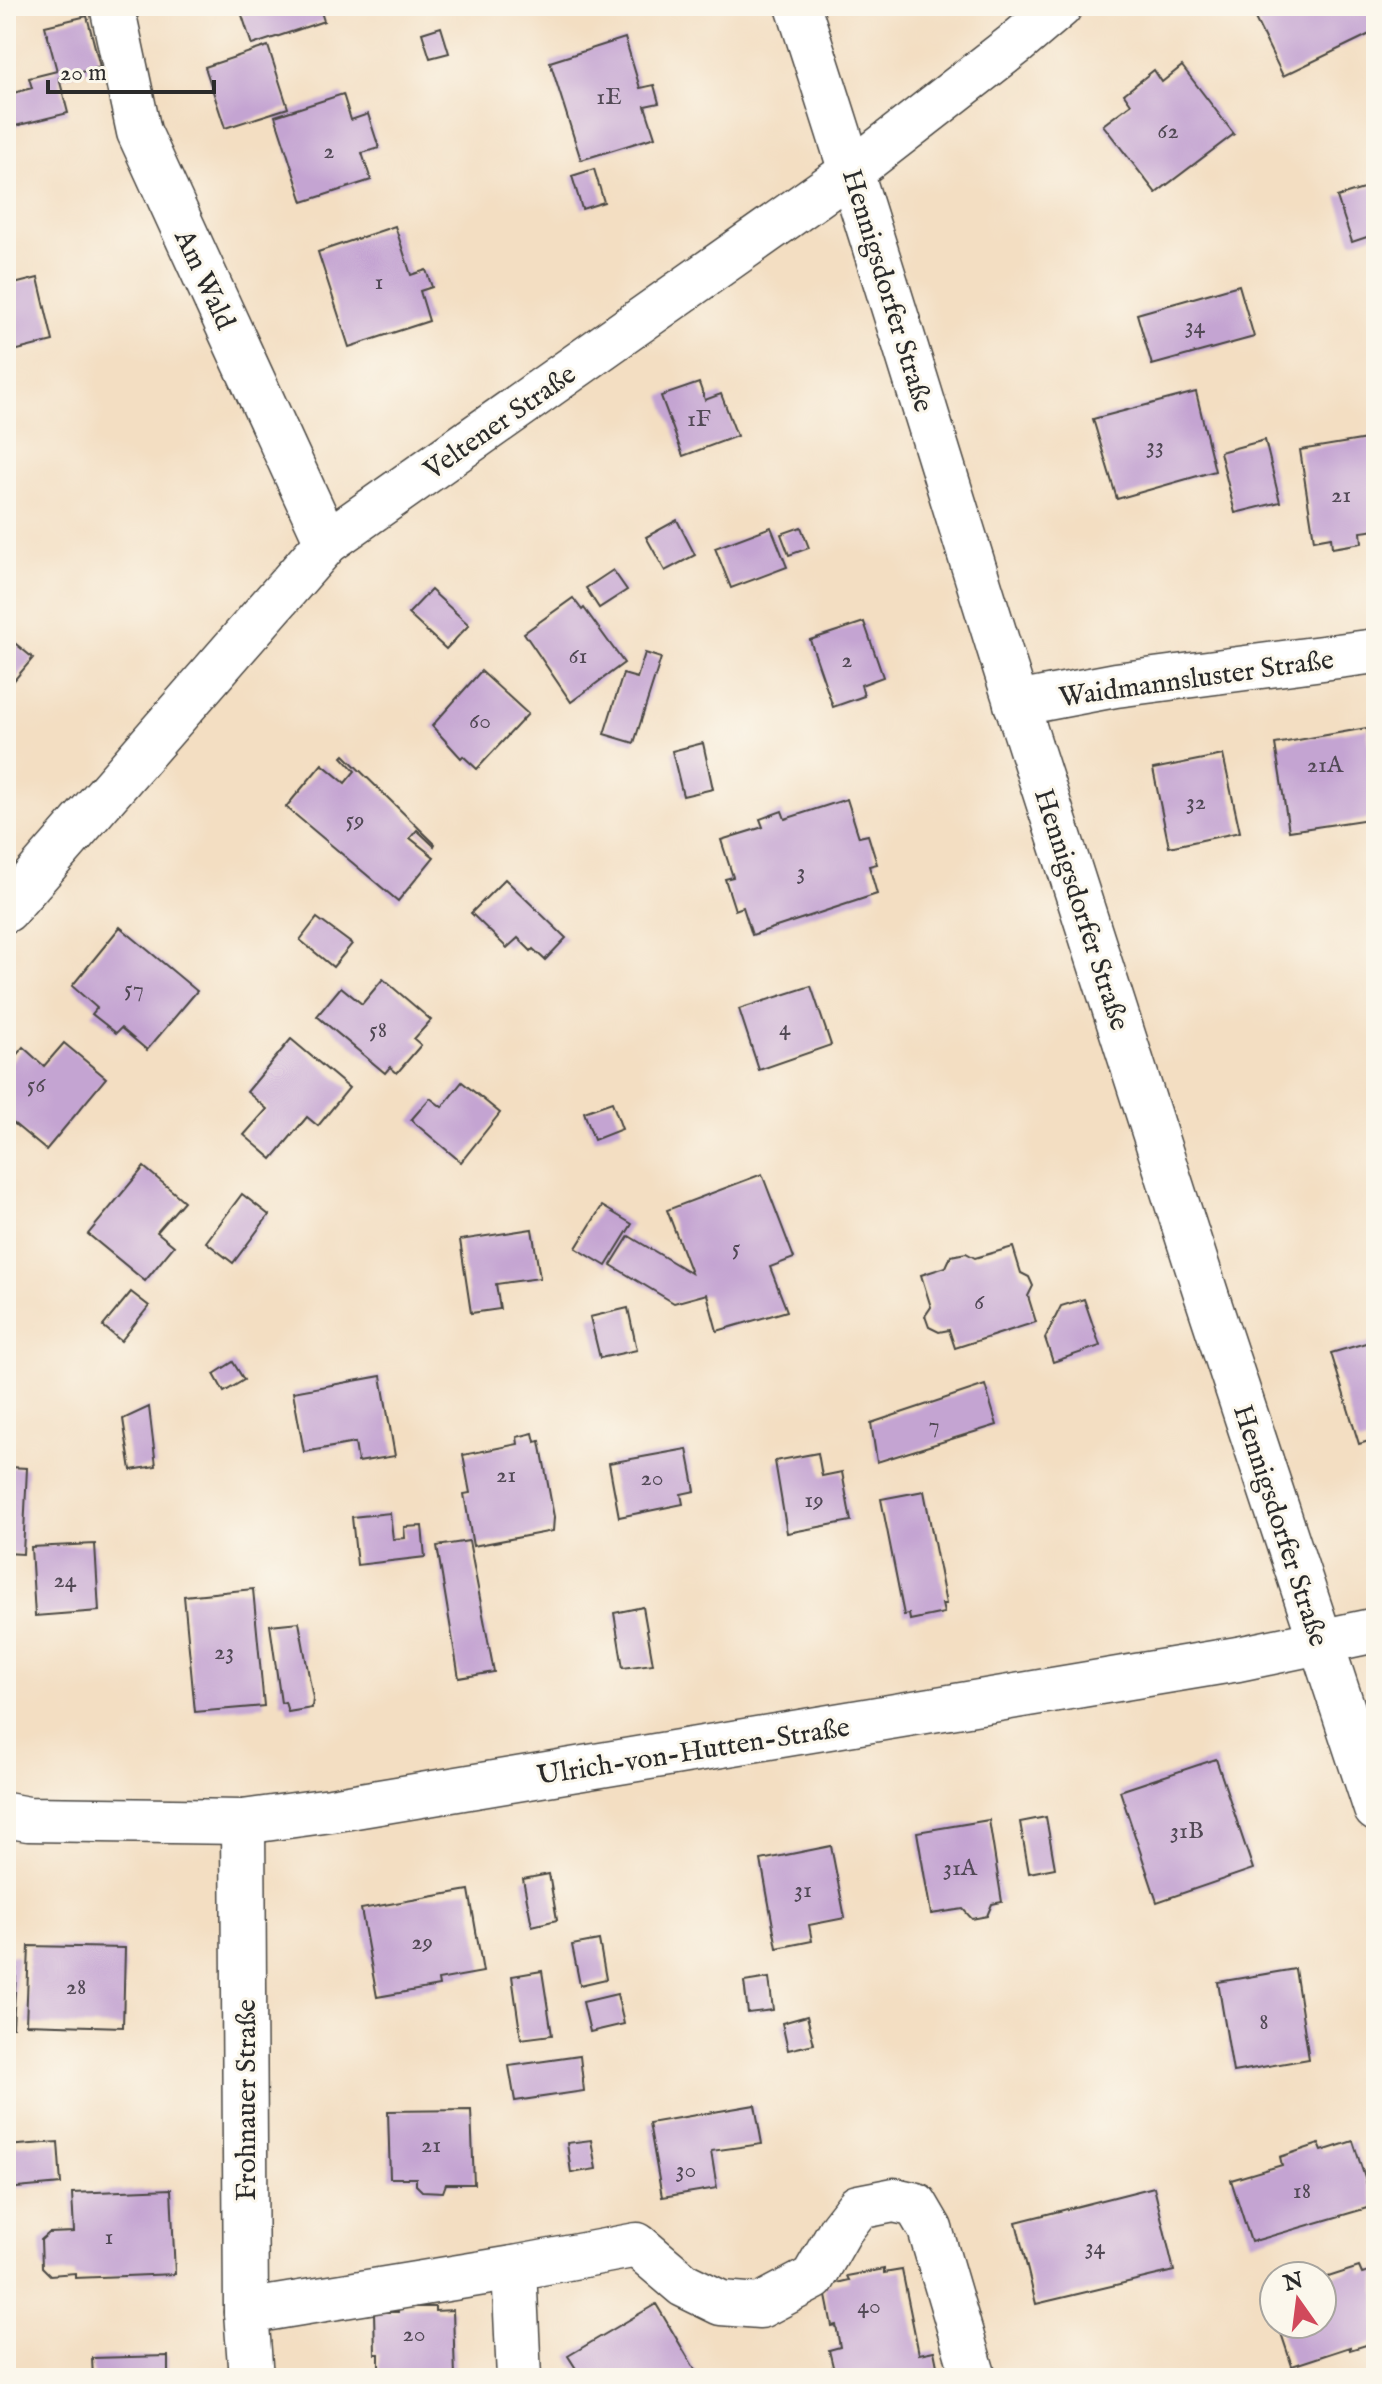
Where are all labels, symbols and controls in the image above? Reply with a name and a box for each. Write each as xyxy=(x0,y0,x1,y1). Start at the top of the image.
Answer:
scale bar xyxy=(48,44,214,94)
text: 20 m xyxy=(60,58,107,89)
house number: 1E xyxy=(596,82,622,113)
house number: 62 xyxy=(1157,116,1179,147)
house number: 2 xyxy=(323,136,335,167)
street label: Hennigsdorfer Straße xyxy=(833,165,940,417)
street label: Am Wald xyxy=(165,224,242,336)
house number: 1 xyxy=(375,267,383,298)
house number: 34 xyxy=(1185,311,1206,342)
street label: Veltener Straße xyxy=(417,358,583,489)
house number: 1F xyxy=(687,404,711,435)
house number: 33 xyxy=(1146,431,1164,462)
house number: 21 xyxy=(1331,480,1351,511)
house number: 61 xyxy=(569,641,587,672)
street label: Waidmannsluster Straße xyxy=(1057,643,1336,716)
house number: 2 xyxy=(841,645,853,676)
house number: 60 xyxy=(469,706,491,737)
house number: 21A xyxy=(1307,750,1344,781)
street label: Hennigsdorfer Straße xyxy=(1025,785,1136,1035)
house number: 32 xyxy=(1186,787,1206,818)
house number: 59 xyxy=(345,805,365,836)
house number: 3 xyxy=(797,857,805,888)
house number: 57 xyxy=(124,974,144,1005)
house number: 4 xyxy=(779,1013,791,1044)
house number: 58 xyxy=(369,1015,387,1046)
house number: 56 xyxy=(27,1070,46,1101)
house number: 5 xyxy=(732,1233,741,1264)
house number: 6 xyxy=(974,1287,985,1318)
street label: Hennigsdorfer Straße xyxy=(1224,1401,1335,1651)
house number: 7 xyxy=(928,1410,940,1441)
house number: 21 xyxy=(496,1460,516,1491)
house number: 20 xyxy=(640,1463,664,1494)
house number: 19 xyxy=(804,1485,824,1516)
house number: 24 xyxy=(53,1565,77,1596)
house number: 23 xyxy=(214,1637,234,1668)
street label: Ulrich-von-Hutten-Straße xyxy=(535,1710,852,1794)
house number: 31B xyxy=(1170,1816,1204,1847)
house number: 31A xyxy=(943,1853,978,1884)
house number: 31 xyxy=(794,1875,812,1906)
house number: 29 xyxy=(411,1927,433,1958)
house number: 28 xyxy=(66,1972,86,2003)
street label: Frohnauer Straße xyxy=(230,1999,265,2201)
house number: 8 xyxy=(1259,2007,1269,2038)
house number: 21 xyxy=(421,2130,441,2161)
house number: 30 xyxy=(676,2155,696,2186)
house number: 18 xyxy=(1293,2176,1311,2207)
house number: 1 xyxy=(105,2222,113,2253)
house number: 34 xyxy=(1085,2232,1106,2263)
north arrow xyxy=(1258,2260,1338,2340)
text: N xyxy=(1280,2267,1306,2299)
house number: 40 xyxy=(857,2291,881,2322)
house number: 20 xyxy=(402,2319,426,2350)

